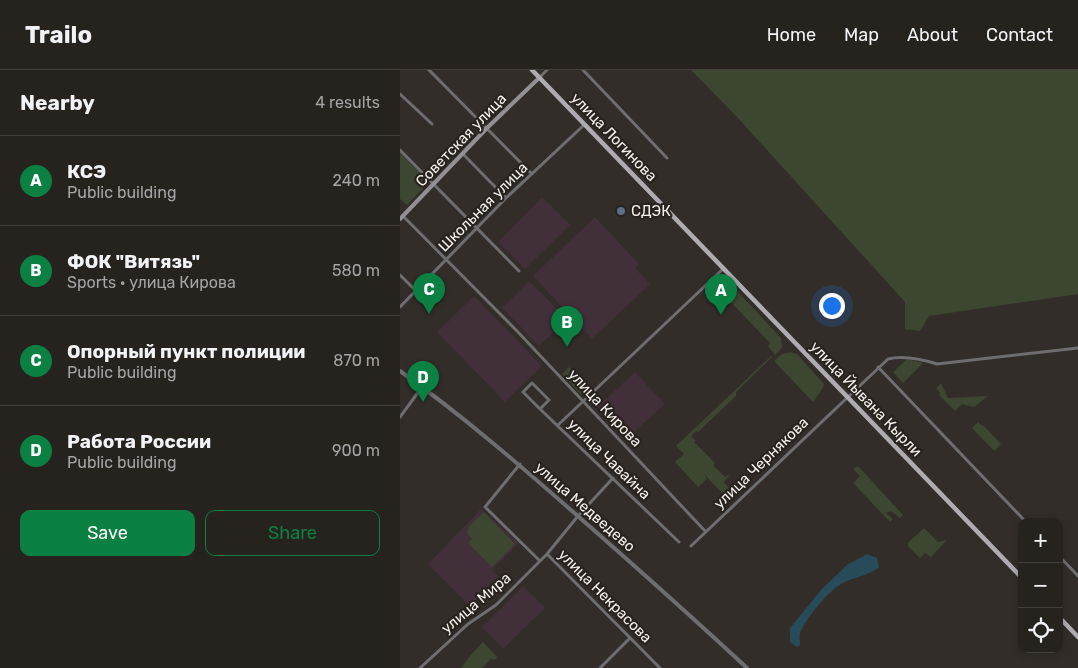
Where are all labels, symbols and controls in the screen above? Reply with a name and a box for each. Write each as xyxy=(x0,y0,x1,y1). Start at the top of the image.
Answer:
text: Trailo xyxy=(25,21,92,49)
text: Home xyxy=(767,24,816,46)
text: Map xyxy=(844,24,879,46)
text: About xyxy=(907,24,958,46)
text: Contact xyxy=(986,24,1053,46)
street label: улица Логинова xyxy=(567,89,661,185)
text: Nearby xyxy=(20,90,95,115)
street label: Советская улица xyxy=(412,90,510,190)
text: 4 results xyxy=(315,93,380,112)
street label: Школьная улица xyxy=(435,159,531,255)
text: КСЭ xyxy=(67,160,106,183)
text: A xyxy=(30,171,42,190)
text: 240 m xyxy=(333,171,380,190)
text: Public building xyxy=(67,183,177,202)
place label: СДЭК xyxy=(631,202,671,220)
marker: СДЭК xyxy=(615,205,627,217)
text: ФОК "Витязь" xyxy=(67,250,200,273)
text: B xyxy=(30,261,42,280)
text: 580 m xyxy=(332,261,380,280)
text: Sports · улица Кирова xyxy=(67,273,236,292)
pin: C xyxy=(413,273,445,314)
pin: A xyxy=(705,274,737,315)
your location xyxy=(819,293,845,319)
pin: B xyxy=(551,306,583,347)
street label: улица Йывана Кырли xyxy=(806,338,926,460)
text: Опорный пункт полиции xyxy=(67,340,306,363)
text: C xyxy=(30,351,42,370)
text: 870 m xyxy=(333,351,380,370)
pin: D xyxy=(407,361,439,402)
text: Public building xyxy=(67,363,177,382)
street label: улица Кирова xyxy=(564,365,646,451)
street label: улица Чернякова xyxy=(710,413,812,513)
street label: улица Чавайна xyxy=(564,415,654,503)
text: Работа России xyxy=(67,430,211,453)
text: D xyxy=(30,441,42,460)
text: 900 m xyxy=(332,441,380,460)
text: Public building xyxy=(67,453,177,472)
street label: улица Медведево xyxy=(531,458,639,556)
button: Save xyxy=(20,510,195,556)
button: Share xyxy=(205,510,380,556)
map controls xyxy=(1018,518,1063,653)
button: + xyxy=(1018,518,1063,563)
street label: улица Некрасова xyxy=(555,546,655,646)
button: − xyxy=(1018,563,1063,608)
street label: улица Мира xyxy=(438,569,514,637)
button: locate xyxy=(1018,608,1063,653)

